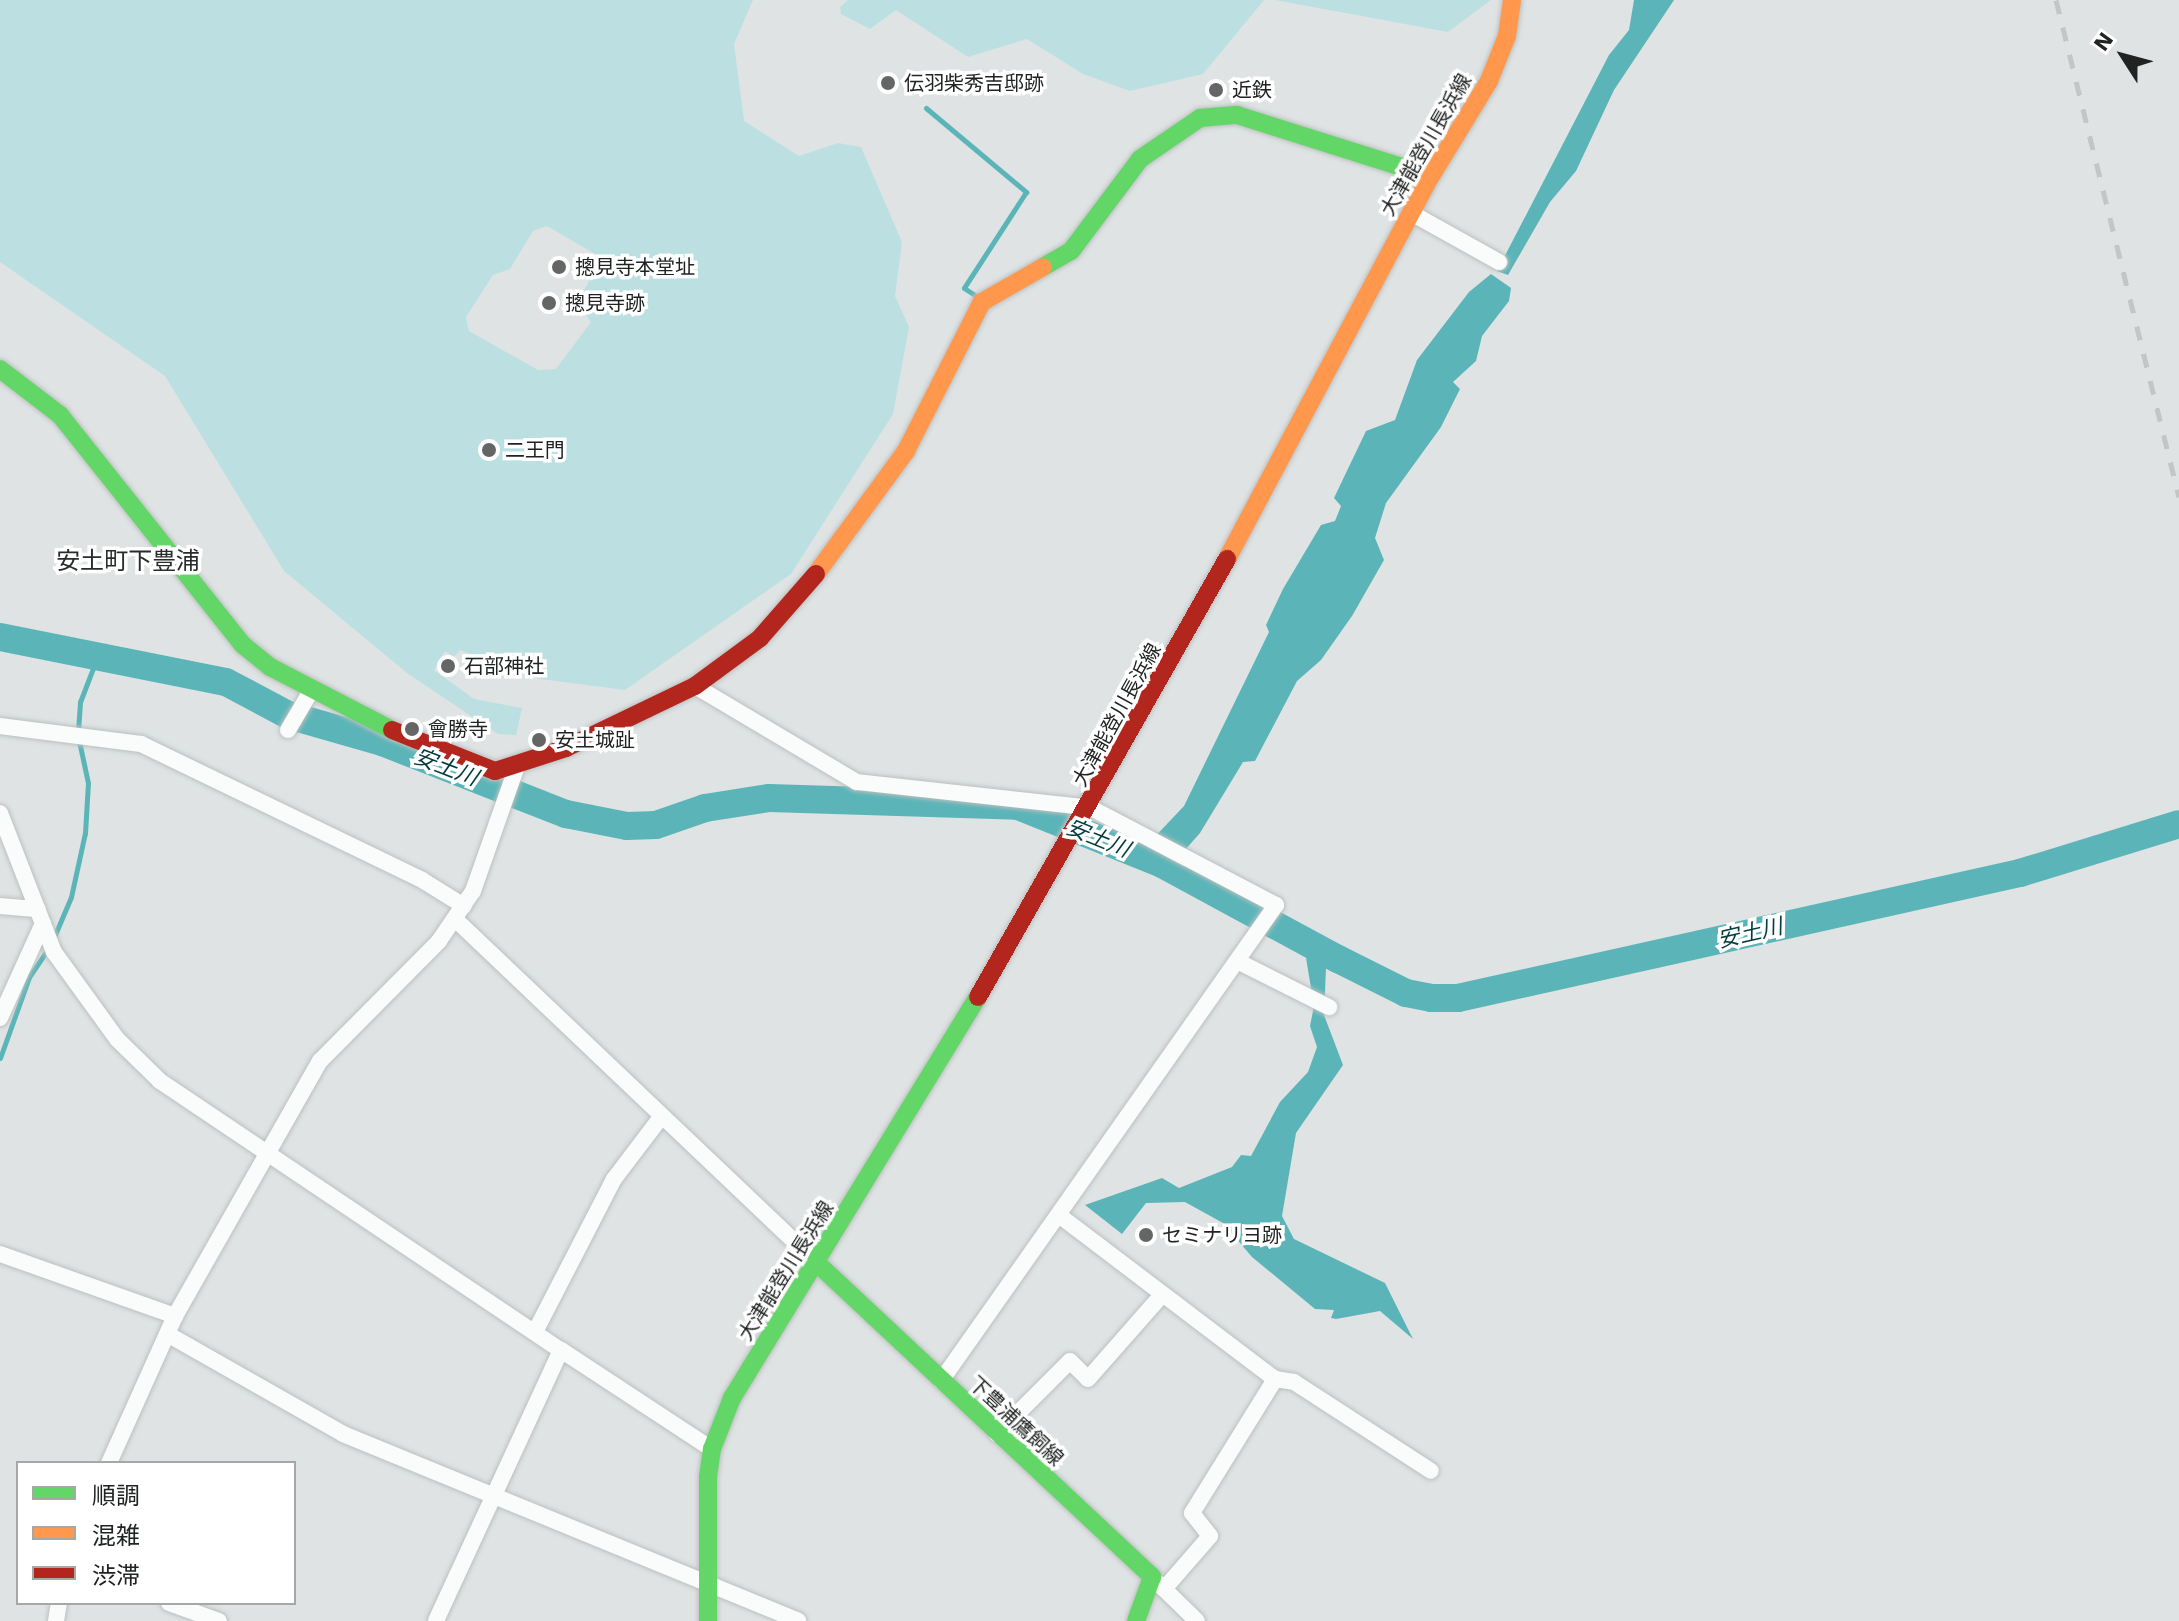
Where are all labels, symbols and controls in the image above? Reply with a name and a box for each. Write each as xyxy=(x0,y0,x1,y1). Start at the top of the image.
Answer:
north arrow xyxy=(2083,16,2163,96)
text: N xyxy=(2088,28,2118,56)
street label: 大津能登川長浜線 xyxy=(1376,70,1476,220)
place label: 伝羽柴秀吉邸跡 xyxy=(904,71,1044,95)
marker: 伝羽柴秀吉邸跡 xyxy=(879,74,897,92)
place label: 近鉄 xyxy=(1232,78,1272,102)
marker: 近鉄 xyxy=(1207,81,1225,99)
place label: 摠見寺本堂址 xyxy=(575,255,695,279)
marker: 摠見寺本堂址 xyxy=(550,258,568,276)
place label: 摠見寺跡 xyxy=(565,291,645,315)
marker: 摠見寺跡 xyxy=(540,294,558,312)
place label: 二王門 xyxy=(505,438,565,462)
marker: 二王門 xyxy=(480,441,498,459)
district label: 安土町下豊浦 xyxy=(56,548,200,576)
street label: 大津能登川長浜線 xyxy=(1068,639,1166,791)
place label: 石部神社 xyxy=(464,654,544,678)
marker: 石部神社 xyxy=(439,657,457,675)
place label: 會勝寺 xyxy=(428,717,488,741)
marker: 會勝寺 xyxy=(403,720,421,738)
place label: 安土城趾 xyxy=(555,728,635,752)
marker: 安土城趾 xyxy=(530,731,548,749)
water label: 安土川 xyxy=(410,743,482,791)
water label: 安土川 xyxy=(1062,813,1134,863)
water label: 安土川 xyxy=(1715,913,1785,953)
street label: 大津能登川長浜線 xyxy=(733,1197,839,1345)
place label: セミナリヨ跡 xyxy=(1162,1223,1282,1247)
marker: セミナリヨ跡 xyxy=(1137,1226,1155,1244)
street label: 下豊浦鷹飼線 xyxy=(964,1371,1068,1471)
legend xyxy=(16,1461,296,1605)
text: 順調 xyxy=(92,1482,140,1510)
text: 混雑 xyxy=(92,1522,140,1550)
text: 渋滞 xyxy=(92,1562,140,1590)

